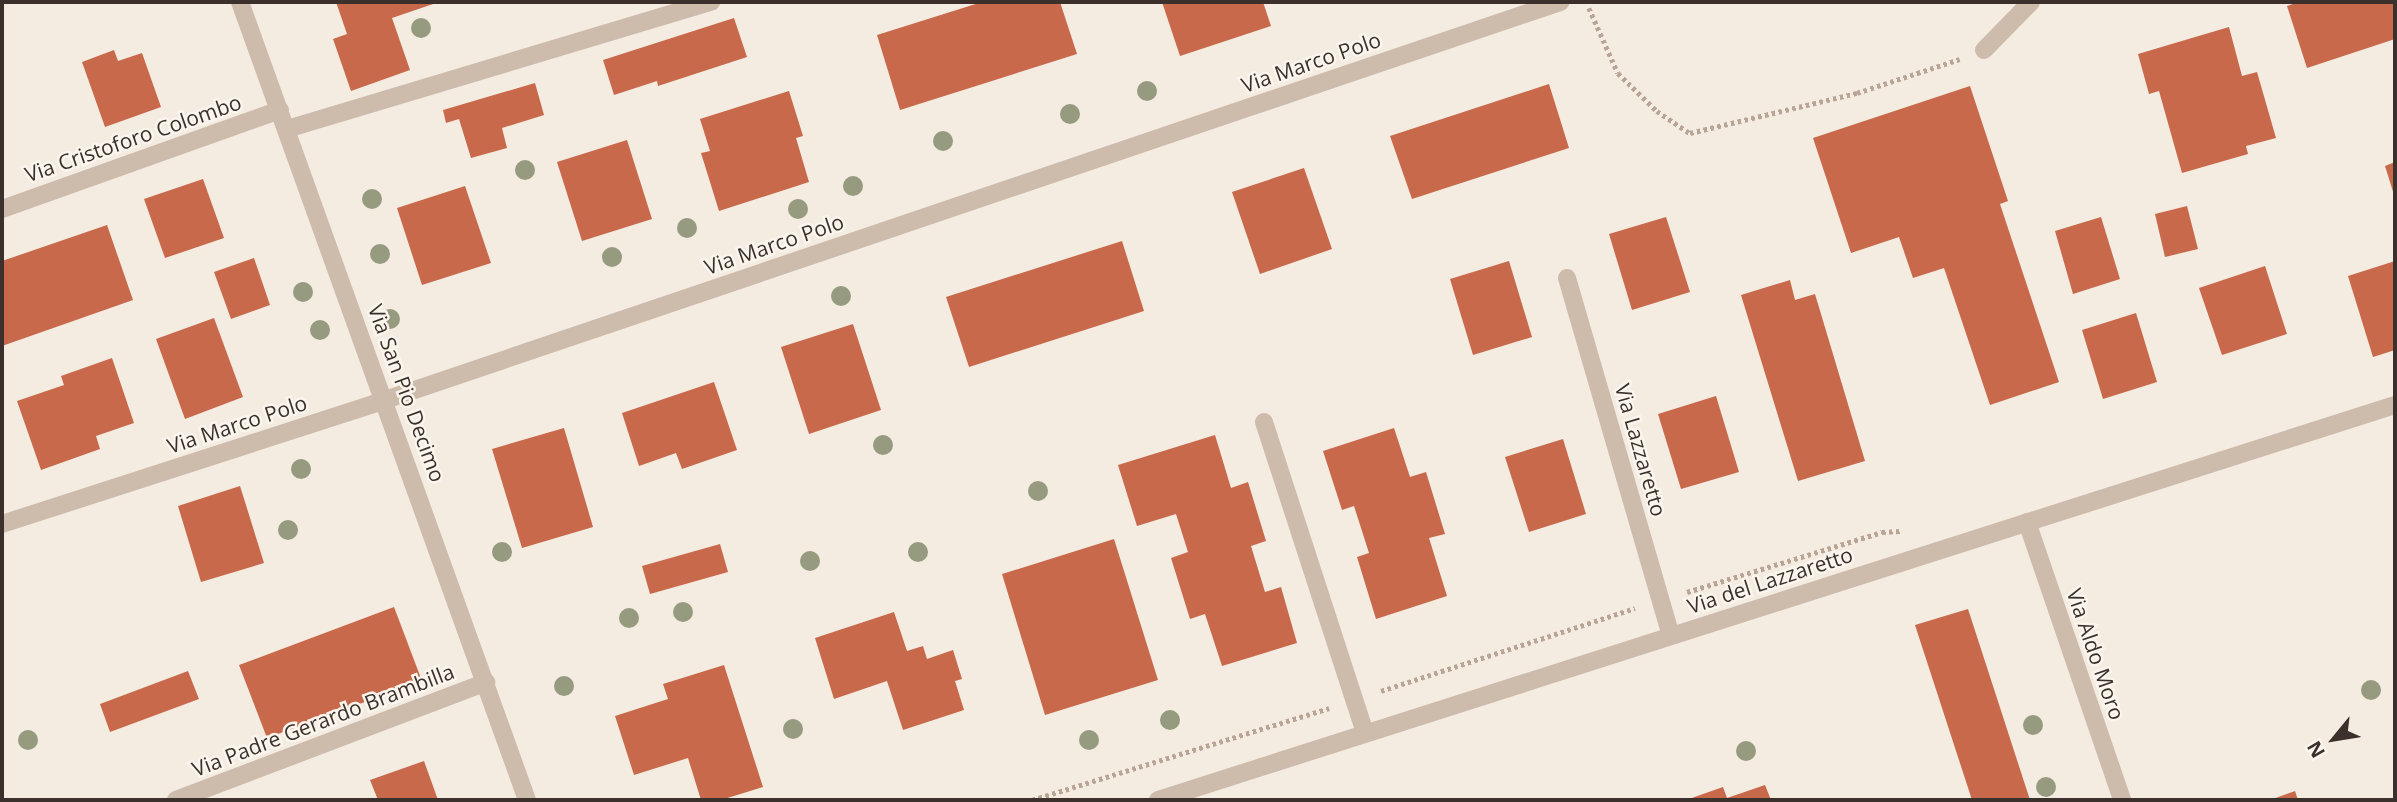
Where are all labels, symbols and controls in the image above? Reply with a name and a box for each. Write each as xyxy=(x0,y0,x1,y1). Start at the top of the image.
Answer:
street label: Via Marco Polo xyxy=(1238,26,1384,98)
street label: Via Cristoforo Colombo xyxy=(21,89,245,187)
street label: Via Marco Polo xyxy=(701,208,847,280)
street label: Via San Pio Decimo xyxy=(363,301,451,485)
street label: Via Lazzaretto xyxy=(1610,381,1672,519)
street label: Via Marco Polo xyxy=(164,390,310,458)
street label: Via del Lazzaretto xyxy=(1684,541,1856,619)
street label: Via Aldo Moro xyxy=(2062,585,2130,723)
street label: Via Padre Gerardo Brambilla xyxy=(189,658,457,782)
north arrow xyxy=(2299,704,2369,774)
text: N xyxy=(2301,736,2331,763)

